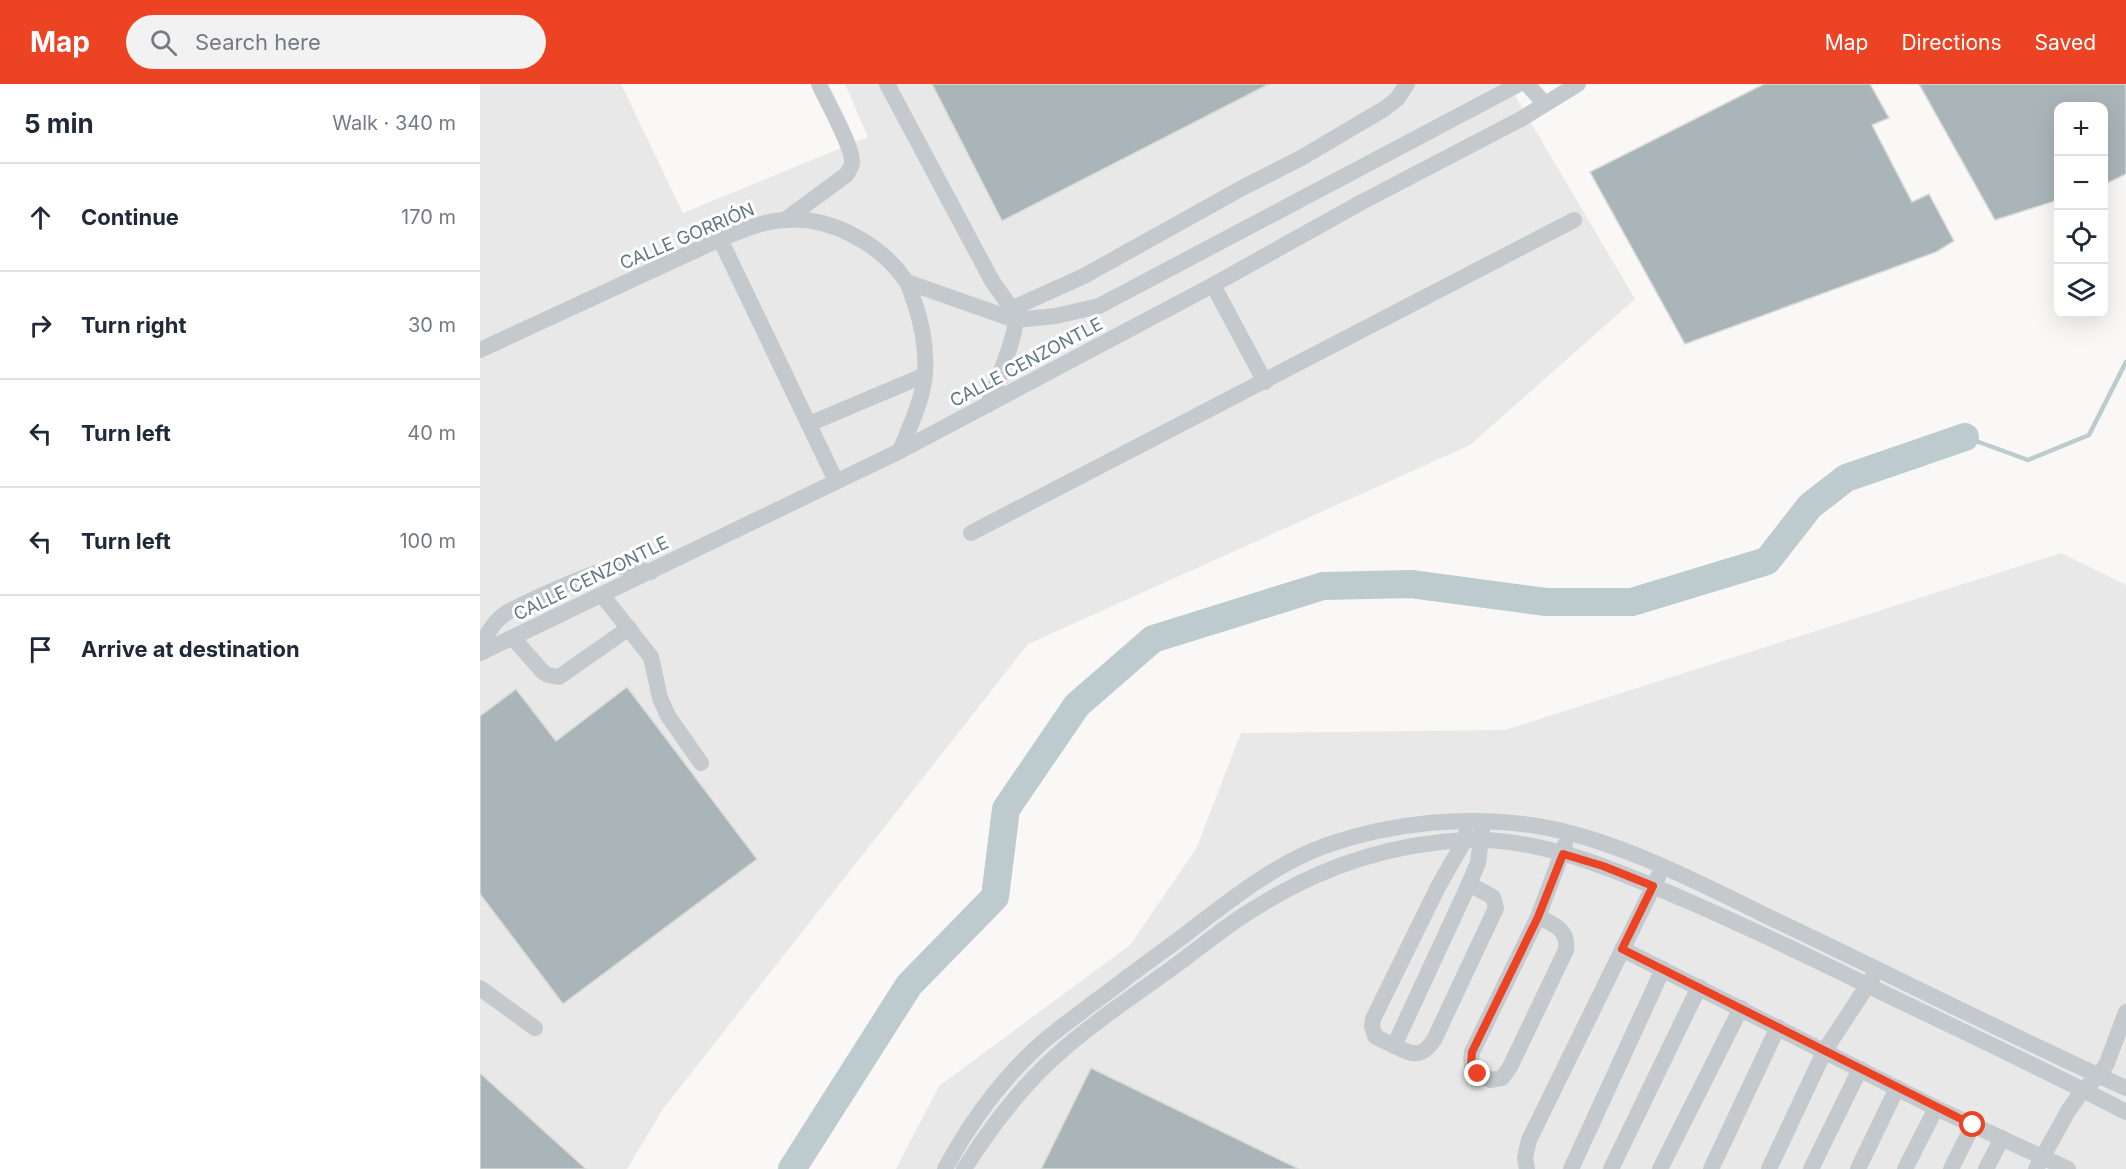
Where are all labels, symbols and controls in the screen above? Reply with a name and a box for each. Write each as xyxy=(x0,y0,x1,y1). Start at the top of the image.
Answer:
search box xyxy=(126,15,546,69)
text: Map xyxy=(30,25,90,59)
icon: search xyxy=(147,26,180,59)
text: Search here xyxy=(195,29,321,55)
text: Map xyxy=(1825,30,1868,55)
text: Directions xyxy=(1901,30,2002,55)
text: Saved xyxy=(2035,30,2096,55)
map controls xyxy=(2054,102,2108,318)
button: + xyxy=(2054,102,2108,156)
text: 5 min xyxy=(24,108,94,139)
text: Walk · 340 m xyxy=(332,111,456,135)
button: − xyxy=(2054,156,2108,210)
street label: CALLE GORRIÓN xyxy=(616,197,757,274)
icon: ahead xyxy=(24,201,57,234)
text: Continue xyxy=(81,204,179,230)
text: 170 m xyxy=(401,205,456,229)
button: locate xyxy=(2054,210,2108,264)
button: layers xyxy=(2054,264,2108,318)
icon: right xyxy=(24,309,57,342)
text: Turn right xyxy=(81,312,187,338)
text: 30 m xyxy=(408,313,456,337)
street label: CALLE CENZONTLE xyxy=(946,313,1106,411)
icon: left xyxy=(24,417,57,450)
text: Turn left xyxy=(81,420,171,446)
text: 40 m xyxy=(407,421,456,445)
icon: left xyxy=(24,525,57,558)
text: Turn left xyxy=(81,528,171,554)
text: 100 m xyxy=(399,529,456,553)
street label: CALLE CENZONTLE xyxy=(510,531,672,625)
icon: arrive xyxy=(24,633,57,666)
text: Arrive at destination xyxy=(81,636,300,662)
route end xyxy=(1464,1060,1490,1086)
route start xyxy=(1959,1111,1985,1137)

